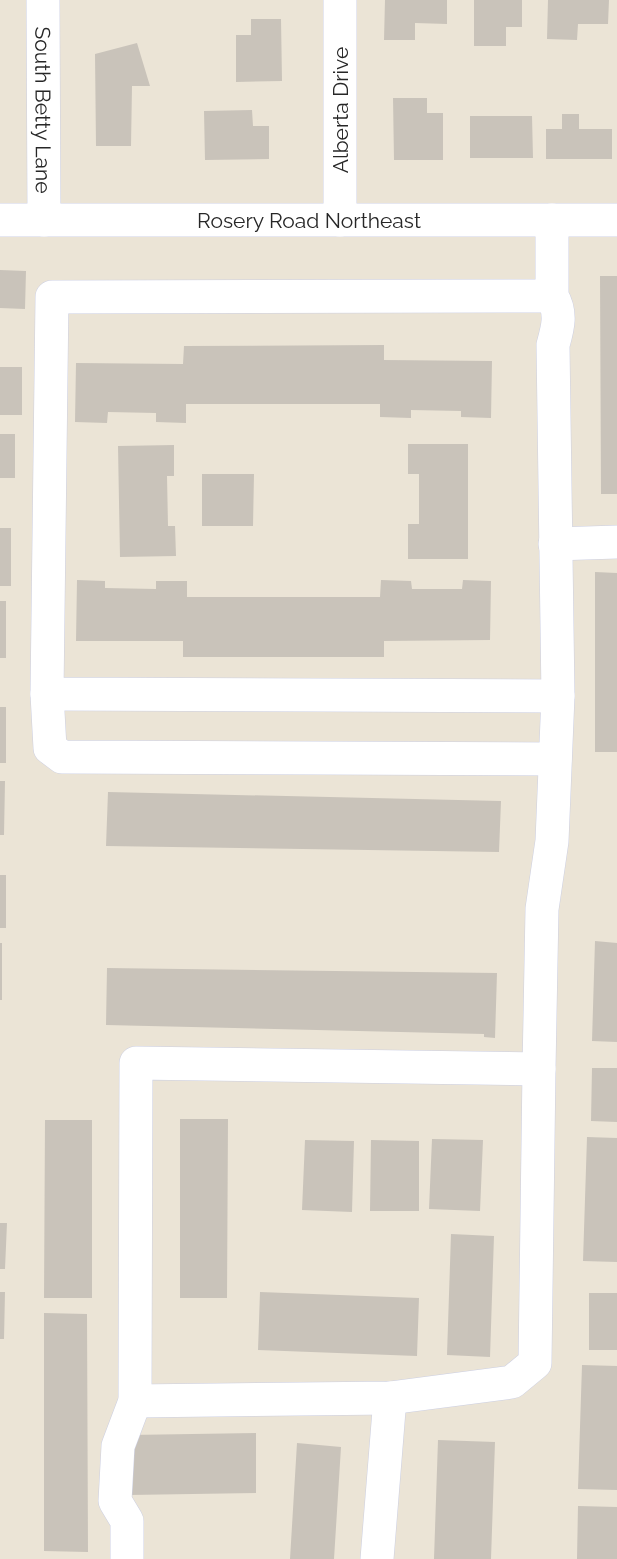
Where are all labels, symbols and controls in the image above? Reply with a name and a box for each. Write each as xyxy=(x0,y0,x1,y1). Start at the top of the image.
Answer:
street label: South Betty Lane xyxy=(31,26,56,194)
street label: Alberta Drive xyxy=(328,47,353,173)
street label: Rosery Road Northeast xyxy=(197,208,421,233)

